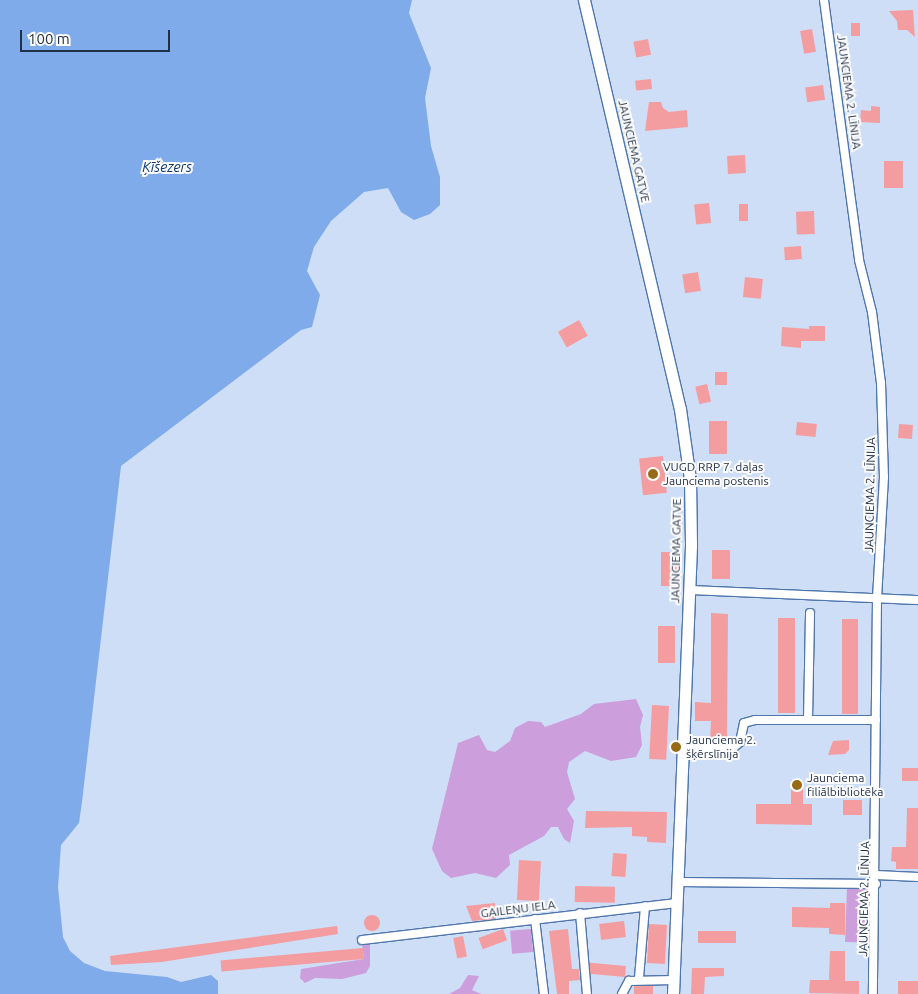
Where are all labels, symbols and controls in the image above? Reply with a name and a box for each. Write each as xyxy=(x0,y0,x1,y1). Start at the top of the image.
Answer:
scale bar xyxy=(22,20,172,52)
text: 100 m xyxy=(28,30,70,47)
street label: JAUNCIEMA 2. LĪNIJA xyxy=(834,34,864,150)
street label: JAUNCIEMA GATVE xyxy=(615,98,653,204)
water label: Ķīšezers xyxy=(142,159,192,175)
street label: JAUNCIEMA 2. LĪNIJA xyxy=(862,437,878,553)
place label: VUGD RRP 7. daļas Jaunciema postenis xyxy=(663,460,769,488)
marker: VUGD RRP 7. daļas Jaunciema postenis xyxy=(647,468,659,480)
street label: JAUNCIEMA GATVE xyxy=(668,498,684,604)
place label: Jaunciema 2. šķērslīnija xyxy=(686,733,756,761)
marker: Jaunciema 2. šķērslīnija xyxy=(670,741,682,753)
place label: Jaunciema filiālbibliotēka xyxy=(807,771,883,799)
marker: Jaunciema filiālbibliotēka xyxy=(791,779,803,791)
street label: JAUNCIEMA 2. LĪNIJA xyxy=(856,841,872,957)
street label: GAILEŅU IELA xyxy=(480,897,556,921)

